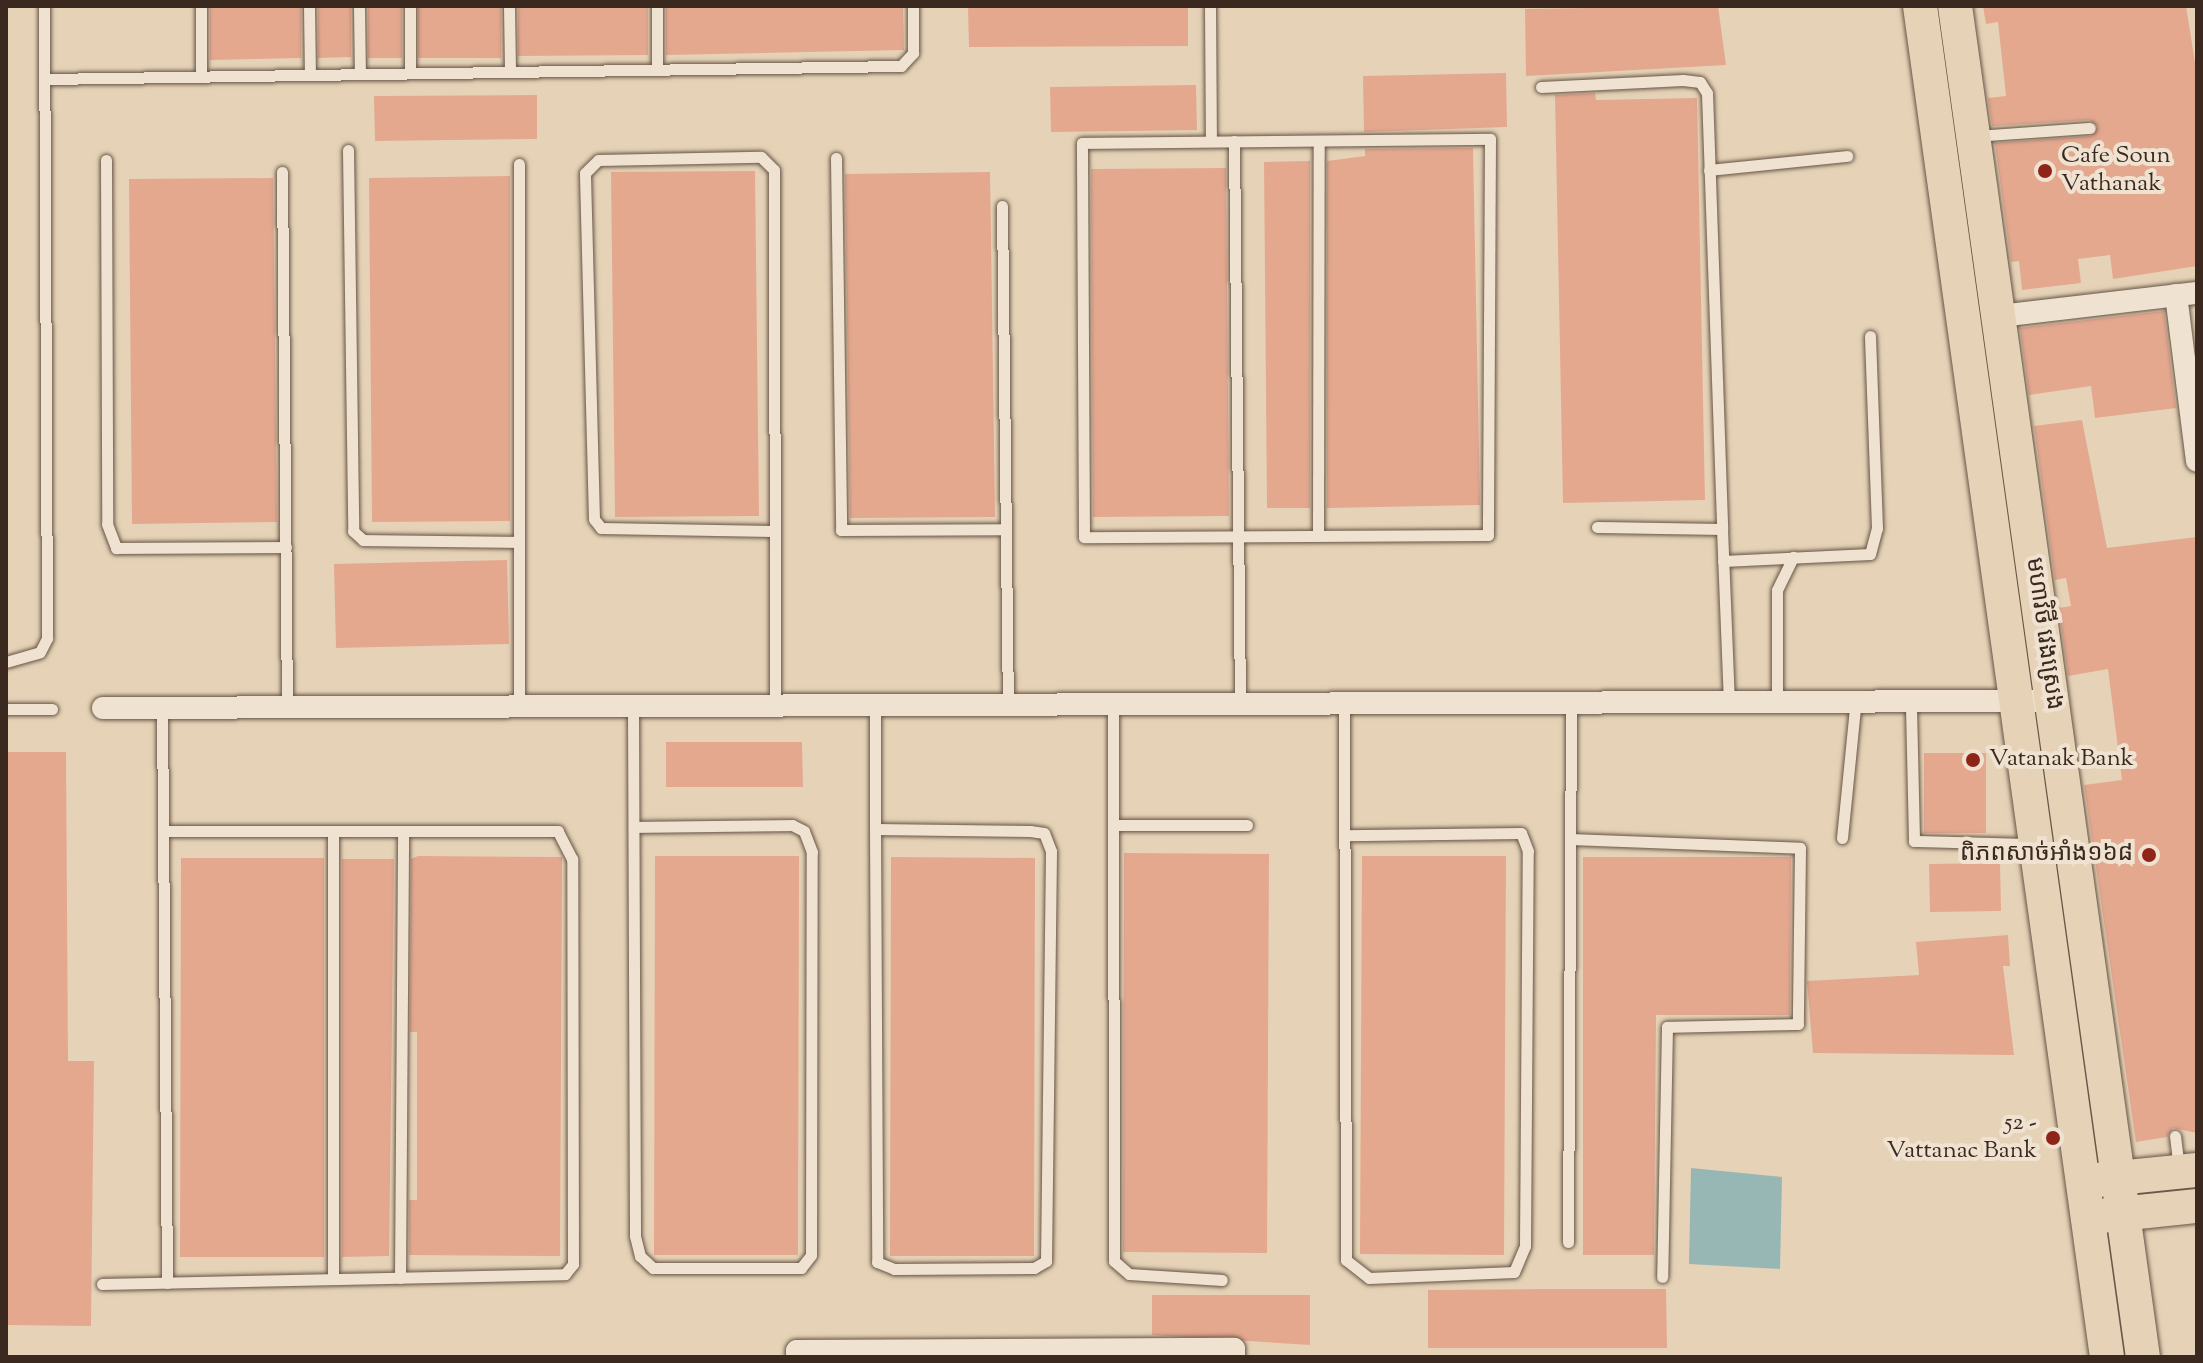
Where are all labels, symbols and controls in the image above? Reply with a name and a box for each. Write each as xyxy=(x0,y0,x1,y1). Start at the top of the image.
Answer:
place label: Cafe Soun Vathanak xyxy=(2061,143,2171,199)
marker: Cafe Soun Vathanak xyxy=(2036,162,2054,180)
street label: មហាវិថី វេងស្រេង xyxy=(2018,556,2068,712)
place label: Vatanak Bank xyxy=(1989,746,2134,774)
marker: Vatanak Bank xyxy=(1964,751,1982,769)
place label: ពិភពសាច់អាំង១៦៨ xyxy=(1960,841,2133,869)
marker: ពិភពសាច់អាំង១៦៨ xyxy=(2140,846,2158,864)
place label: 52 - Vattanac Bank xyxy=(1886,1110,2037,1166)
marker: 52 - Vattanac Bank xyxy=(2044,1129,2062,1147)

